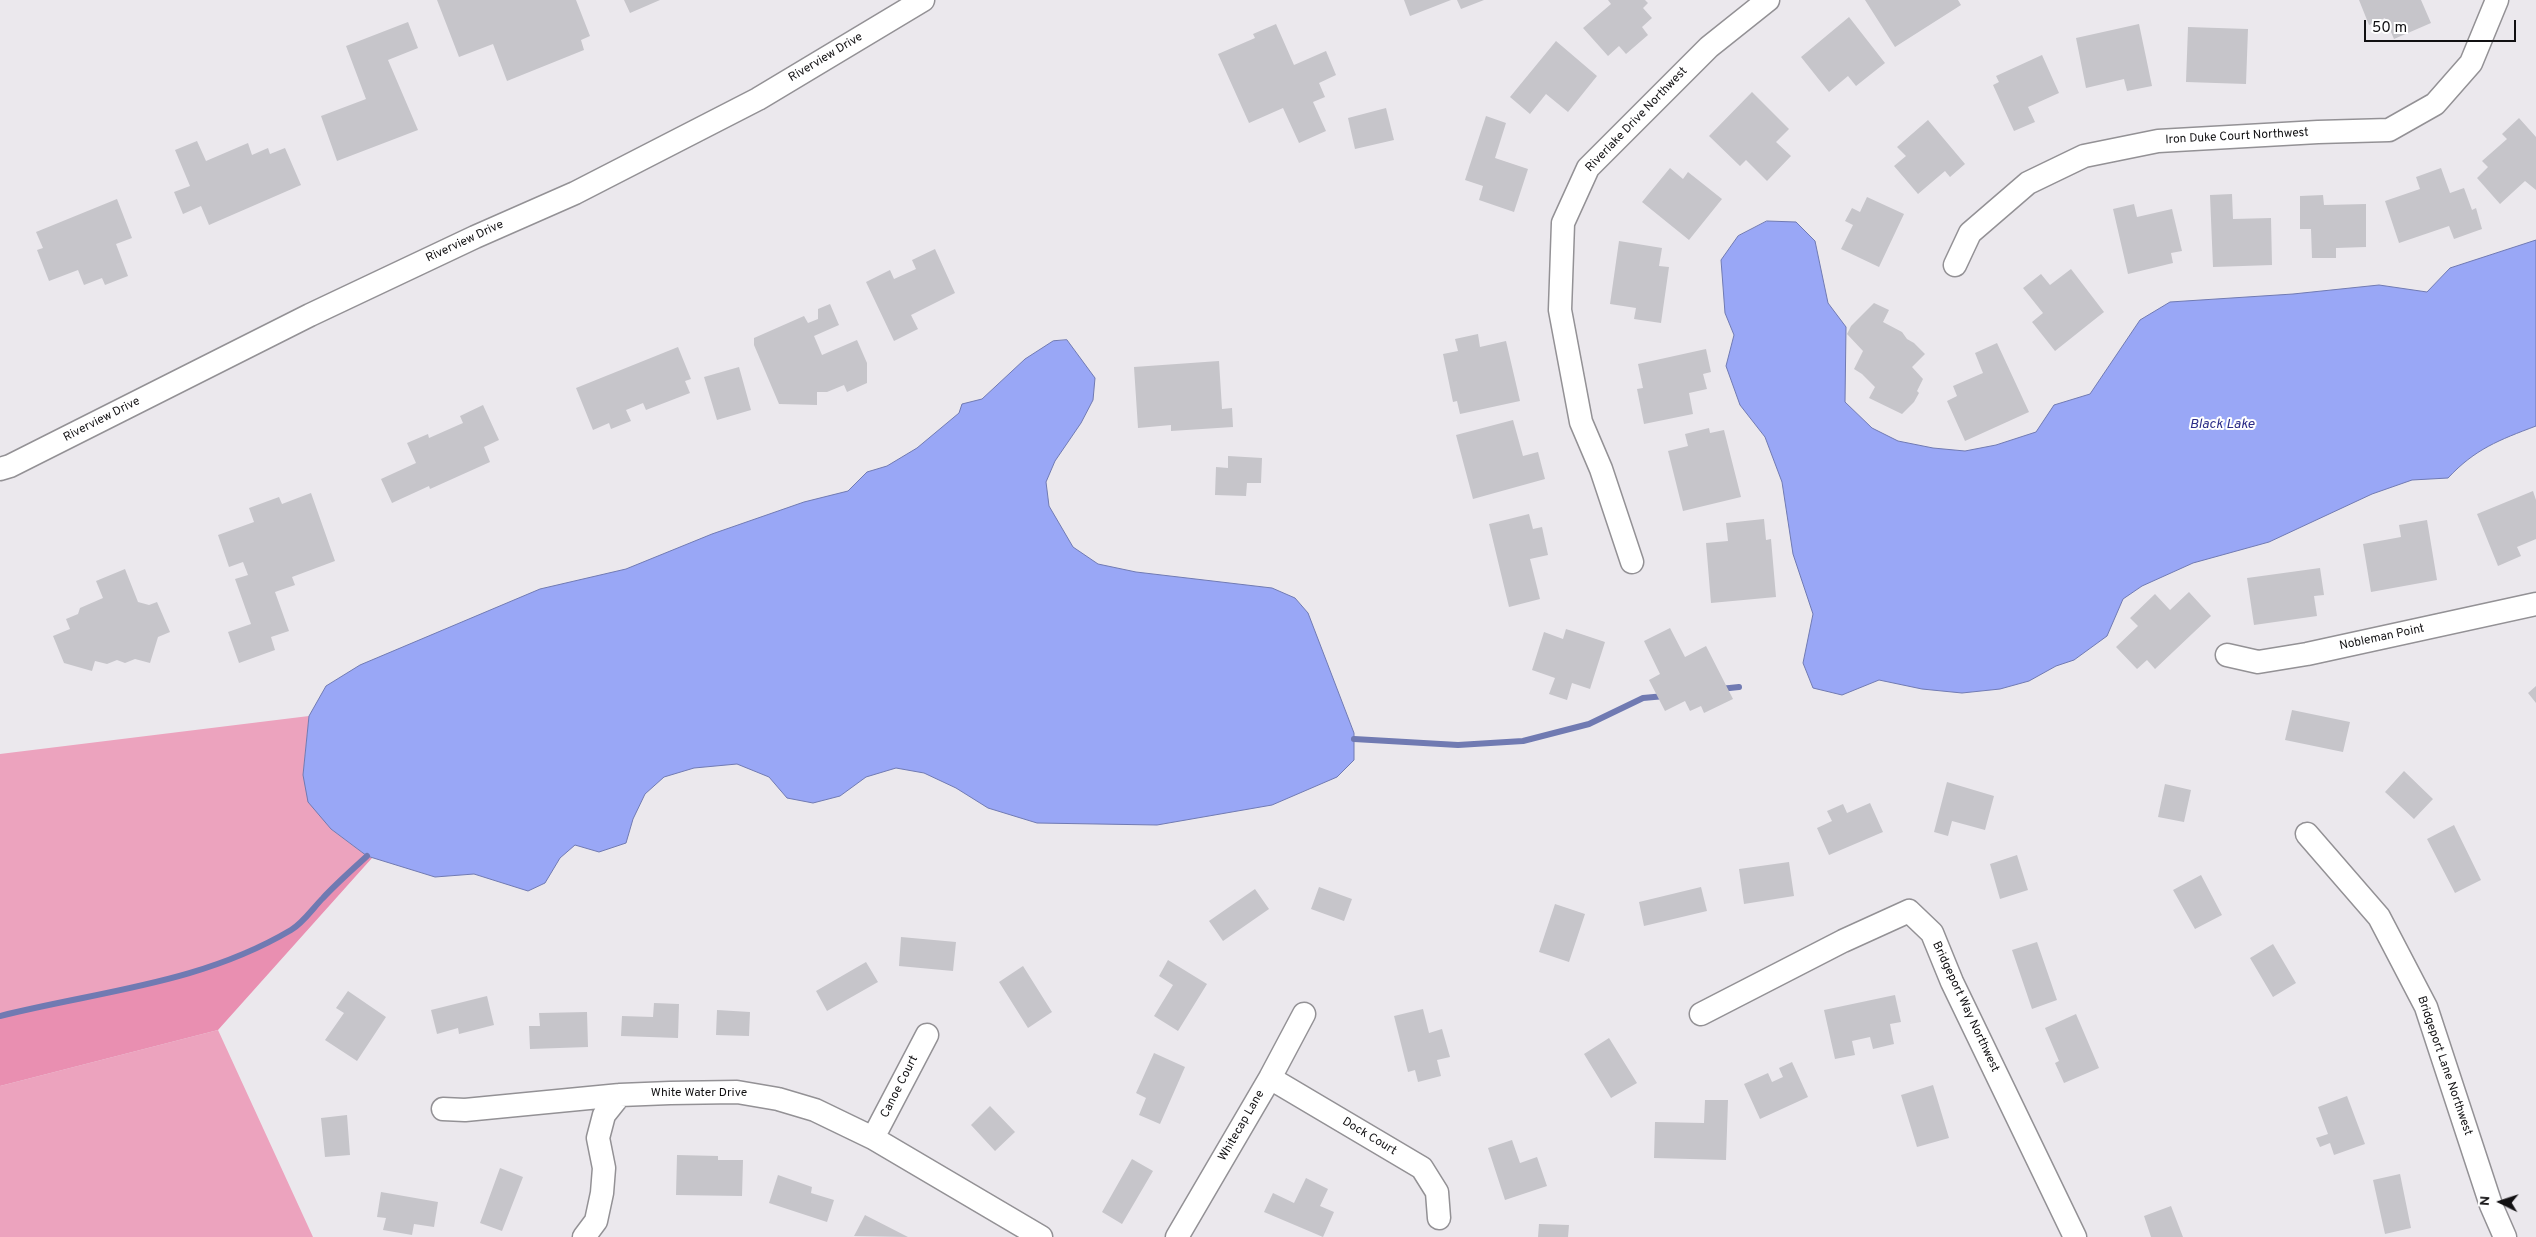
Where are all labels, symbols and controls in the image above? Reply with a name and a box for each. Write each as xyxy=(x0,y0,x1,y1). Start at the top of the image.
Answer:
scale bar xyxy=(2366,10,2518,42)
text: 50 m xyxy=(2372,19,2407,38)
street label: Riverview Drive xyxy=(786,30,866,86)
street label: Riverlake Drive Northwest xyxy=(1583,65,1691,175)
street label: Iron Duke Court Northwest xyxy=(2165,126,2309,148)
street label: Riverview Drive xyxy=(424,218,506,266)
street label: Riverview Drive xyxy=(61,395,143,445)
water label: Black Lake xyxy=(2189,417,2255,433)
street label: Nobleman Point xyxy=(2338,622,2426,654)
street label: Bridgeport Way Northwest xyxy=(1928,939,2002,1075)
street label: Bridgeport Lane Northwest xyxy=(2413,994,2475,1138)
street label: Canoe Court xyxy=(878,1053,922,1121)
street label: White Water Drive xyxy=(651,1087,747,1101)
street label: Whitecap Lane xyxy=(1216,1088,1268,1164)
street label: Dock Court xyxy=(1339,1115,1399,1159)
north arrow xyxy=(2476,1177,2526,1227)
text: N xyxy=(2477,1195,2494,1207)

